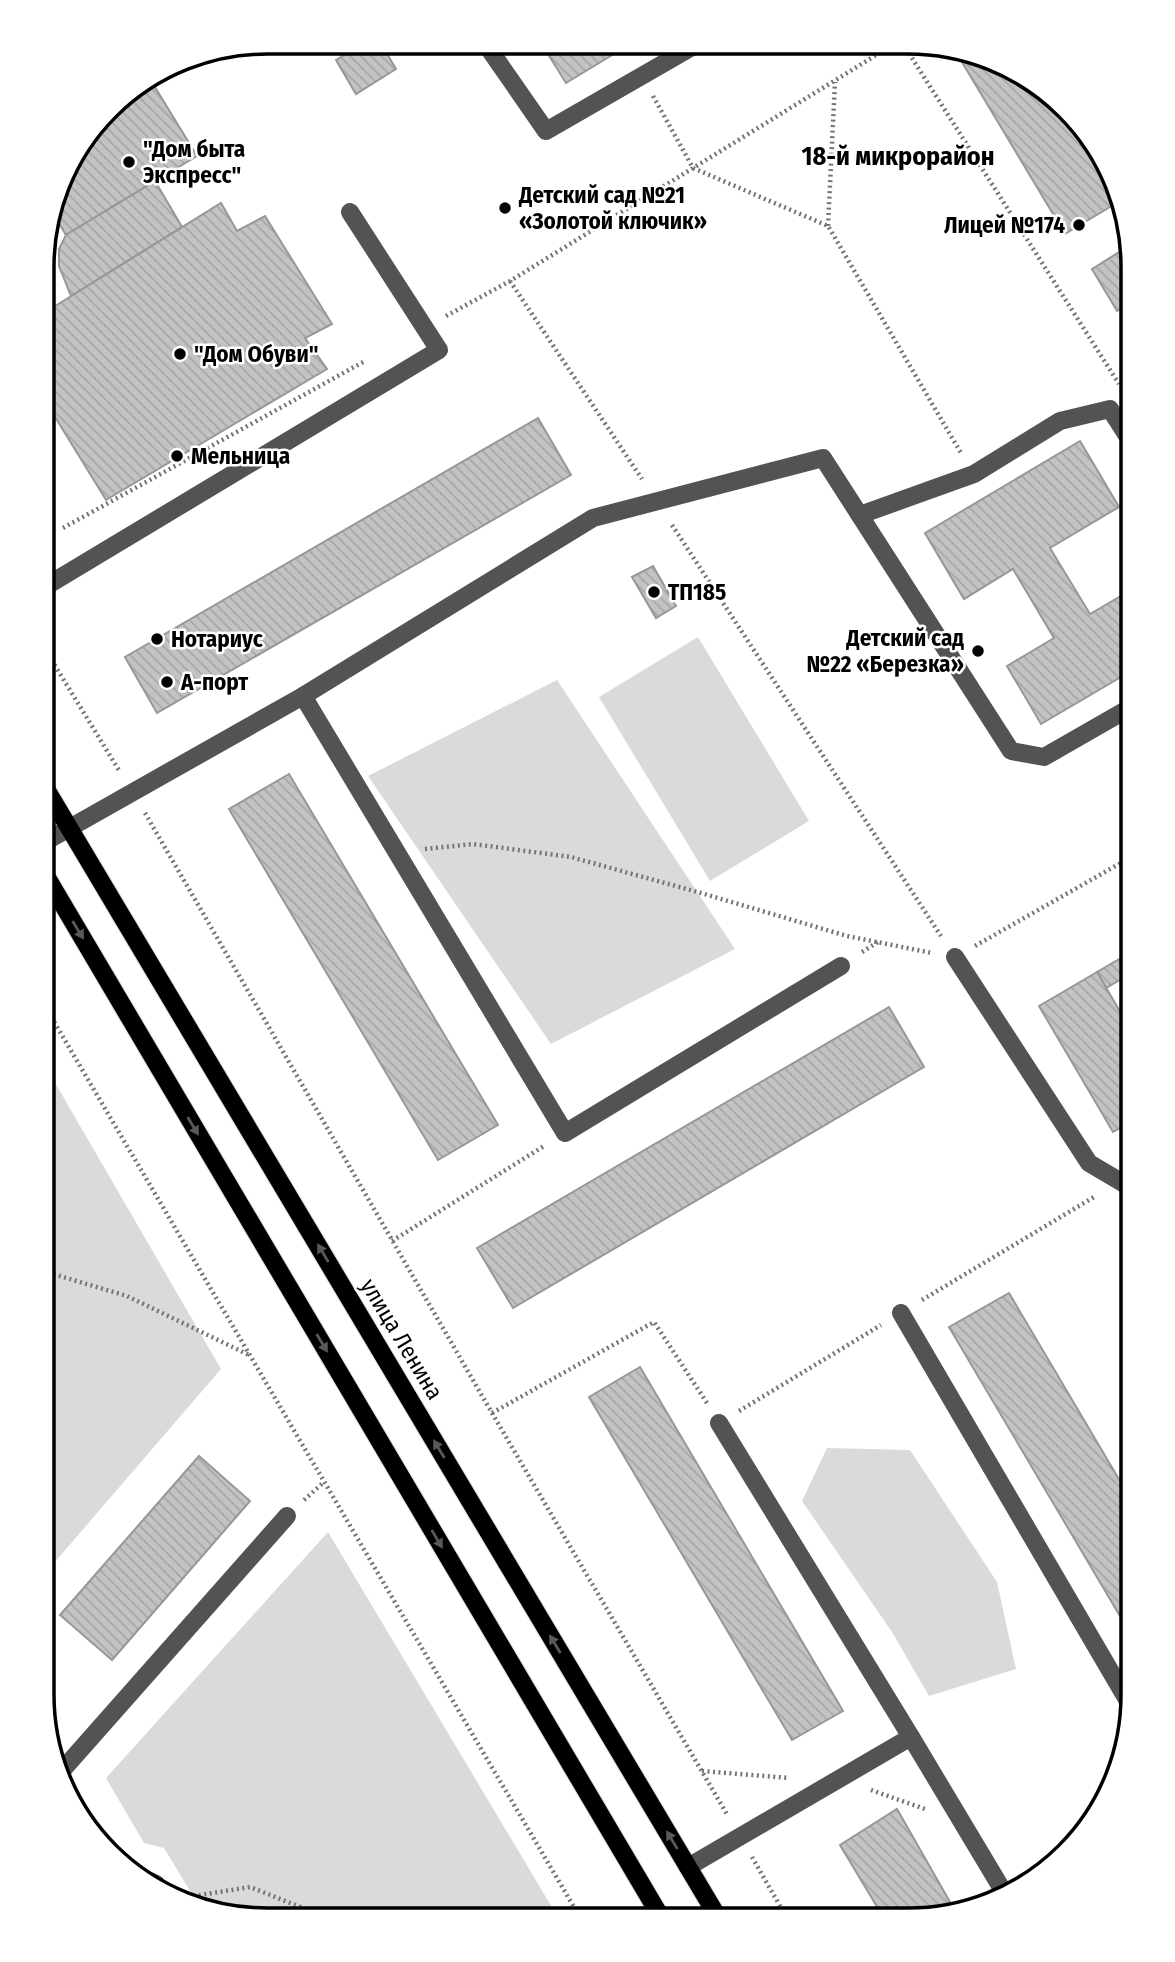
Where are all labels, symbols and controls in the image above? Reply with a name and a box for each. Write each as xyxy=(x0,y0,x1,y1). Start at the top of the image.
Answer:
place label: "Дом быта Экспресс" xyxy=(143,135,245,189)
district label: 18-й микрорайон xyxy=(801,141,995,172)
marker: "Дом быта Экспресс" xyxy=(121,154,137,170)
place label: Детский сад №21 «Золотой ключик» xyxy=(518,181,707,235)
marker: Детский сад №21 «Золотой ключик» xyxy=(497,200,513,216)
place label: Лицей №174 xyxy=(944,211,1065,239)
marker: Лицей №174 xyxy=(1071,217,1087,233)
place label: "Дом Обуви" xyxy=(194,340,319,368)
marker: "Дом Обуви" xyxy=(172,346,188,362)
place label: Мельница xyxy=(191,442,290,470)
marker: Мельница xyxy=(169,448,185,464)
place label: ТП185 xyxy=(668,578,726,606)
marker: ТП185 xyxy=(646,584,662,600)
place label: Детский сад №22 «Березка» xyxy=(807,624,964,678)
place label: Нотариус xyxy=(171,625,263,653)
marker: Нотариус xyxy=(149,631,165,647)
marker: Детский сад №22 «Березка» xyxy=(970,643,986,659)
place label: А-порт xyxy=(180,668,249,696)
marker: А-порт xyxy=(159,674,175,690)
one-way arrow xyxy=(72,920,84,940)
one-way arrow xyxy=(187,1116,200,1135)
one-way arrow xyxy=(317,1243,329,1263)
street label: улица Ленина xyxy=(355,1273,449,1405)
one-way arrow xyxy=(315,1333,328,1352)
one-way arrow xyxy=(433,1439,445,1458)
one-way arrow xyxy=(431,1529,444,1548)
one-way arrow xyxy=(549,1635,562,1654)
one-way arrow xyxy=(665,1830,678,1849)

